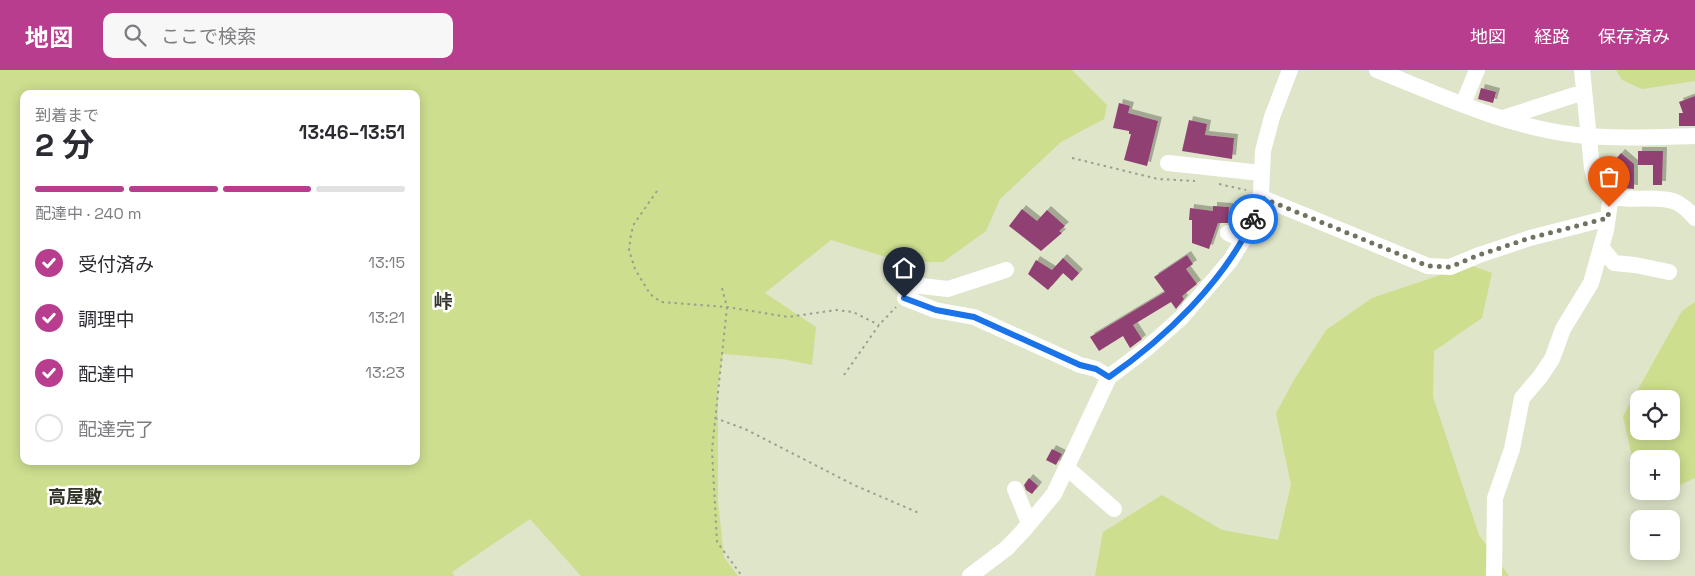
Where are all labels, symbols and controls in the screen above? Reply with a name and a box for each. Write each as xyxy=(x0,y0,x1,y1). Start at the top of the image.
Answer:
search box xyxy=(103,13,453,58)
icon: search xyxy=(121,21,149,49)
text: 地図 xyxy=(25,22,73,53)
text: ここで検索 xyxy=(161,24,256,49)
text: 地図 xyxy=(1470,25,1506,48)
text: 経路 xyxy=(1534,25,1570,48)
text: 保存済み xyxy=(1598,25,1670,48)
text: 到着まで xyxy=(35,105,99,126)
text: 13:46–13:51 xyxy=(299,120,405,145)
text: 2 分 xyxy=(35,125,94,165)
pin xyxy=(1588,156,1630,207)
icon: bag xyxy=(1595,163,1623,191)
courier xyxy=(1228,194,1278,244)
text: 配達中 · 240 m xyxy=(35,203,142,224)
icon: bike xyxy=(1239,205,1267,233)
pin xyxy=(883,247,925,298)
icon: check xyxy=(35,249,63,277)
text: 受付済み xyxy=(78,252,154,277)
text: 13:15 xyxy=(368,252,405,273)
icon: home xyxy=(890,254,918,282)
district label: 峠 xyxy=(433,289,453,314)
icon: check xyxy=(35,304,63,332)
text: 調理中 xyxy=(78,307,135,332)
text: 13:21 xyxy=(368,307,405,328)
icon: check xyxy=(35,359,63,387)
text: 配達中 xyxy=(78,362,135,387)
text: 13:23 xyxy=(365,362,405,383)
map controls xyxy=(1630,390,1680,560)
button: locate xyxy=(1630,390,1680,440)
text: 配達完了 xyxy=(78,417,154,442)
button: + xyxy=(1630,450,1680,500)
district label: 高屋敷 xyxy=(48,485,102,508)
button: − xyxy=(1630,510,1680,560)

